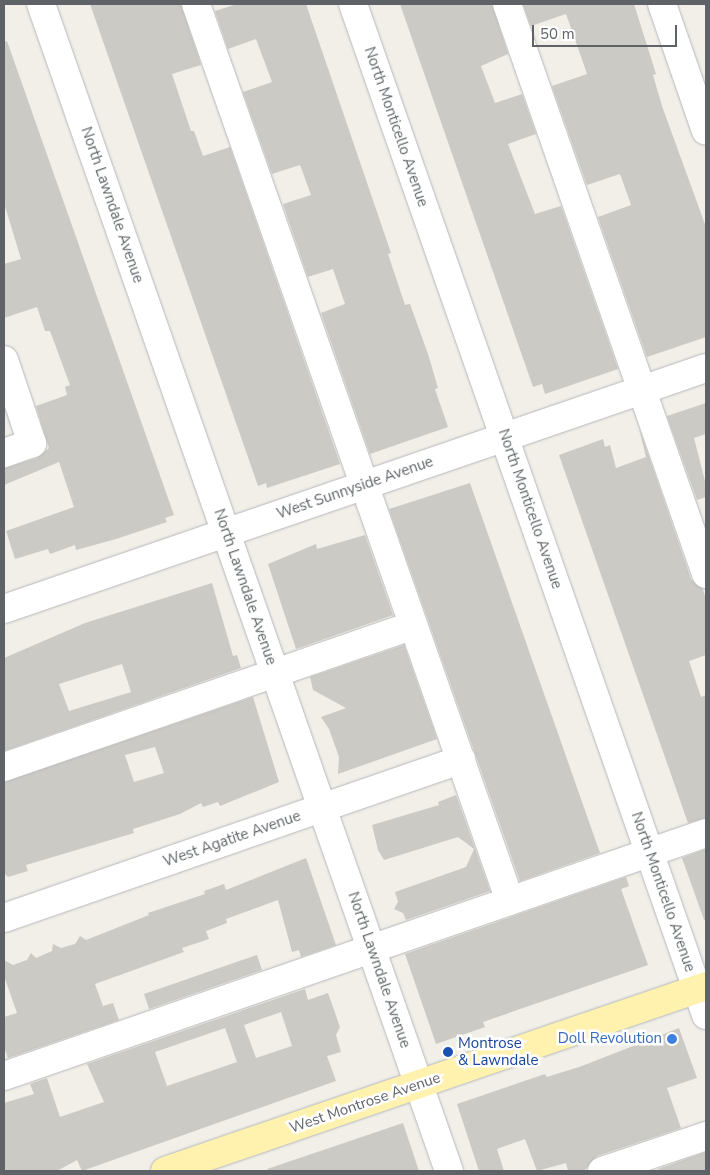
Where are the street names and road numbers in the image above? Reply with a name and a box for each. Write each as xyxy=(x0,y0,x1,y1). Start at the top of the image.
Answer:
street label: North Monticello Avenue xyxy=(360,45,432,209)
street label: North Lawndale Avenue xyxy=(77,125,147,285)
street label: North Monticello Avenue xyxy=(494,427,566,591)
street label: West Sunnyside Avenue xyxy=(274,453,436,523)
street label: North Lawndale Avenue xyxy=(210,507,280,667)
street label: West Agatite Avenue xyxy=(161,807,303,871)
street label: North Monticello Avenue xyxy=(627,810,699,974)
street label: North Lawndale Avenue xyxy=(344,890,414,1050)
street label: West Montrose Avenue xyxy=(287,1069,443,1137)

